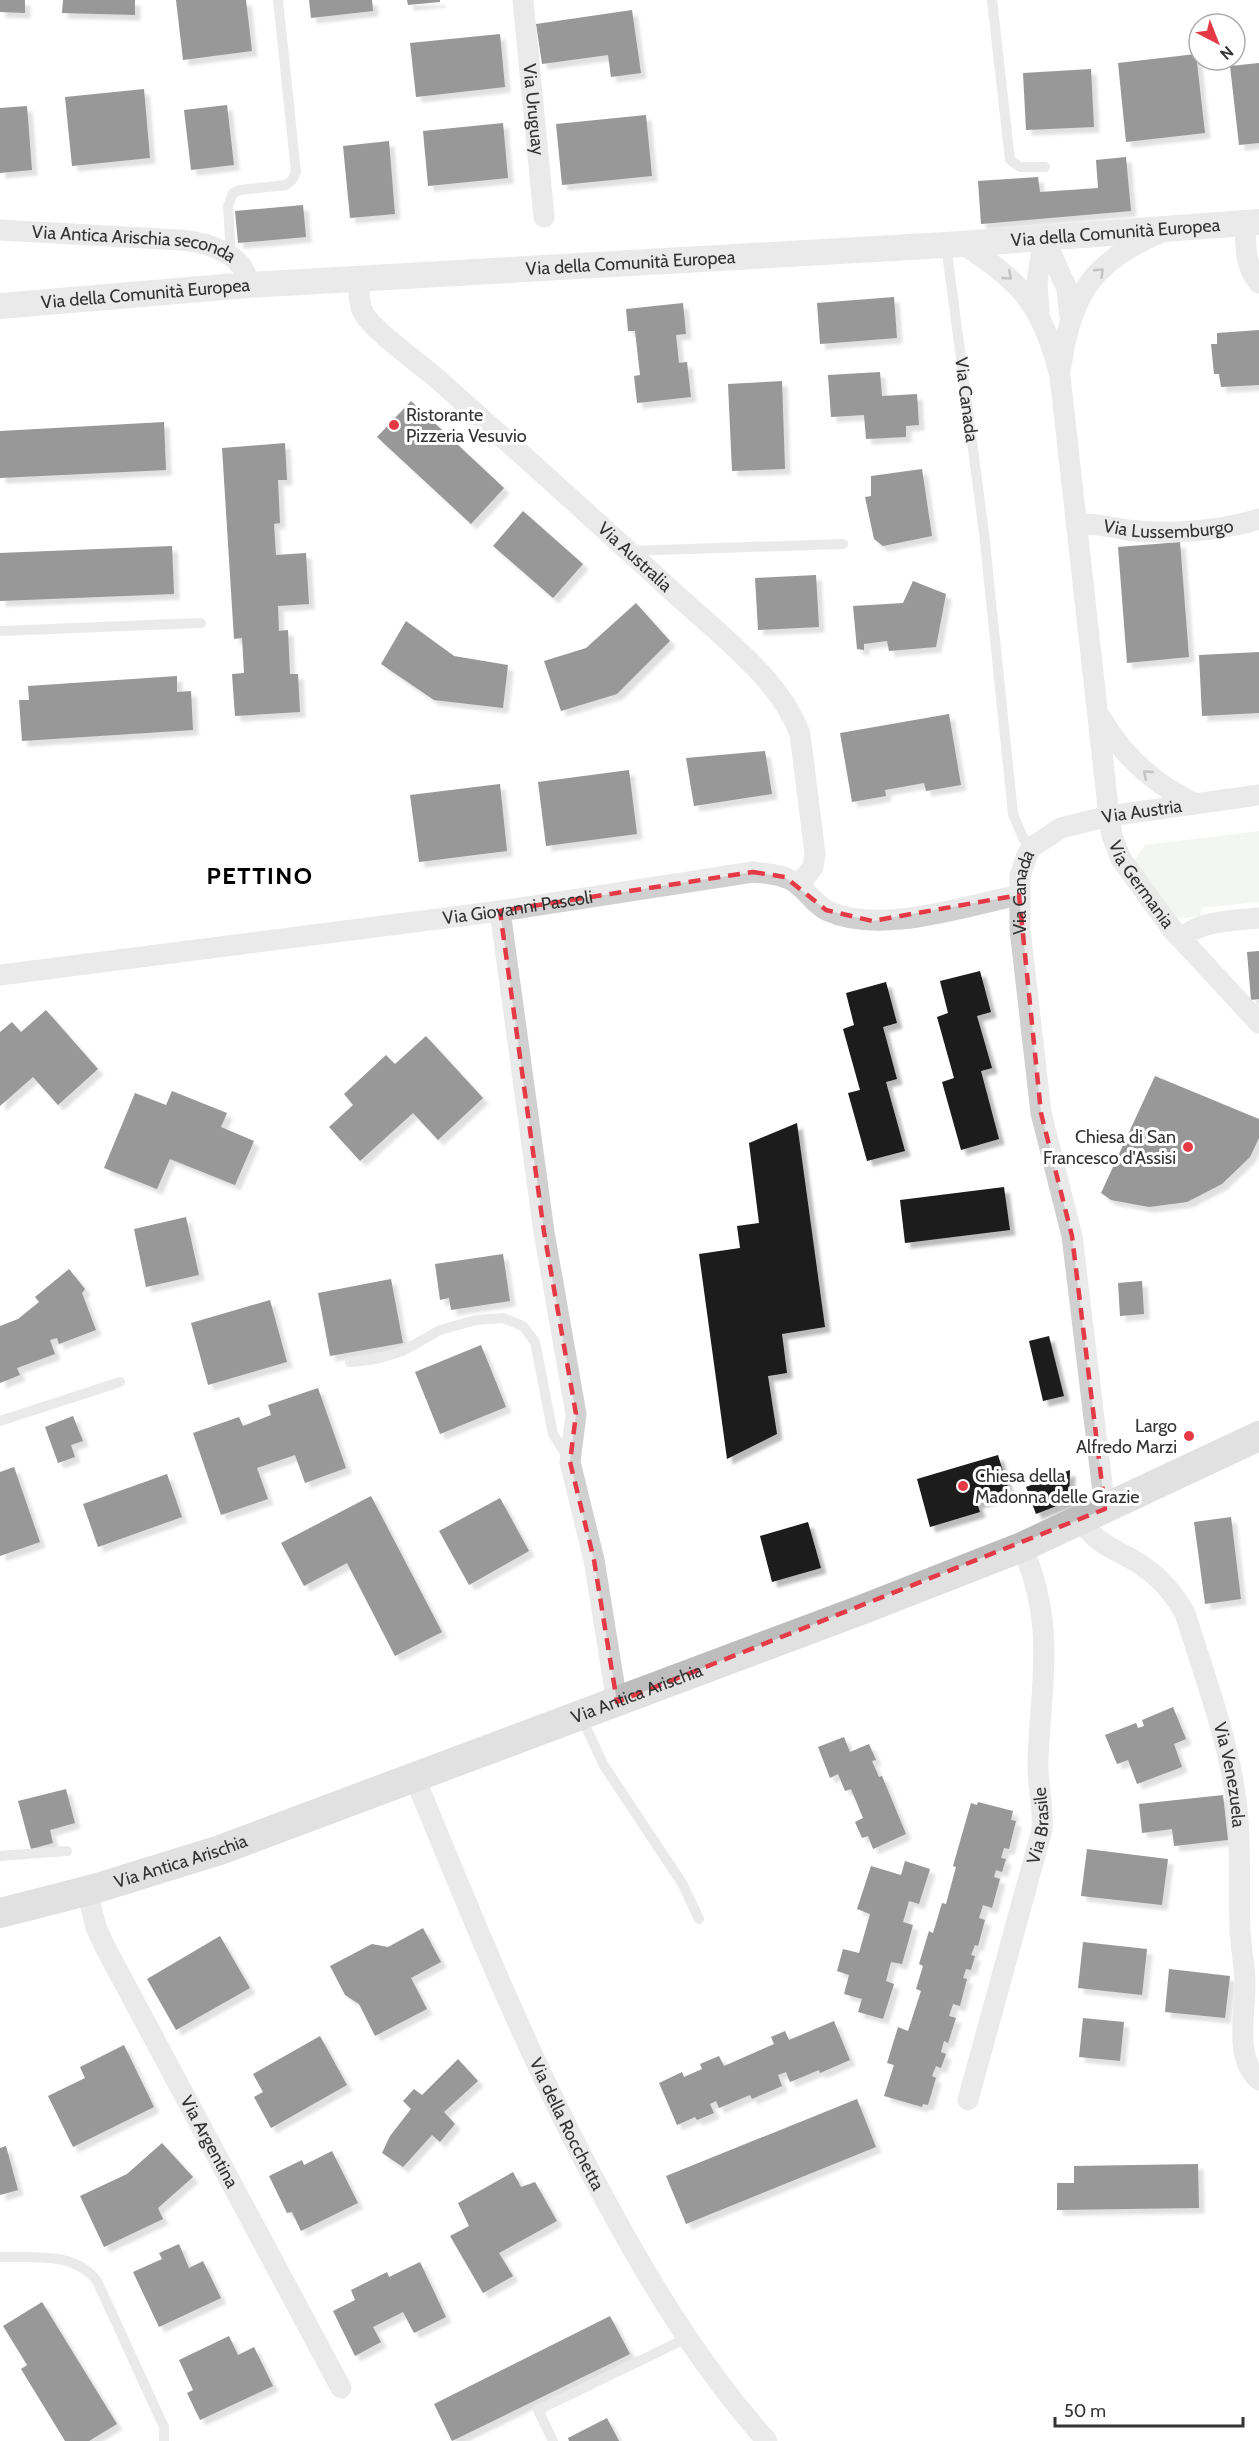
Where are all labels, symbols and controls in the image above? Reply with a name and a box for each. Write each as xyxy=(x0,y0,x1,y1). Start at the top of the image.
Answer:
north arrow xyxy=(1187,12,1247,72)
text: N xyxy=(1216,42,1237,64)
street label: Via Uruguay xyxy=(518,63,549,156)
street label: Via della Comunità Europea xyxy=(1010,214,1221,251)
street label: Via Antica Arischia seconda xyxy=(31,221,241,267)
street label: Via della Comunità Europea xyxy=(525,246,736,280)
one-way arrow xyxy=(1093,268,1103,279)
one-way arrow xyxy=(1001,269,1012,280)
street label: Via della Comunità Europea xyxy=(40,274,251,313)
street label: Via Canada xyxy=(950,356,983,444)
place label: Ristorante Pizzeria Vesuvio xyxy=(406,404,527,447)
marker: Ristorante Pizzeria Vesuvio xyxy=(387,418,401,432)
street label: Via Lussemburgo xyxy=(1102,515,1235,543)
street label: Via Australia xyxy=(593,517,677,597)
one-way arrow xyxy=(1143,770,1154,781)
street label: Via Austria xyxy=(1100,795,1184,828)
street label: Via Germania xyxy=(1104,837,1179,933)
street label: Via Canada xyxy=(1009,845,1039,935)
district label: PETTINO xyxy=(206,861,314,890)
street label: Via Giovanni Pascoli xyxy=(441,886,594,929)
place label: Chiesa di San Francesco d'Assisi xyxy=(1043,1126,1176,1169)
marker: Chiesa di San Francesco d'Assisi xyxy=(1181,1140,1195,1154)
place label: Largo Alfredo Marzi xyxy=(1076,1415,1177,1458)
marker: Largo Alfredo Marzi xyxy=(1182,1429,1196,1443)
place label: Chiesa della Madonna delle Grazie xyxy=(975,1465,1139,1508)
marker: Chiesa della Madonna delle Grazie xyxy=(956,1479,970,1493)
street label: Via Antica Arischia xyxy=(568,1659,706,1729)
street label: Via Venezuela xyxy=(1209,1720,1249,1828)
street label: Via Brasile xyxy=(1022,1786,1054,1867)
street label: Via Antica Arischia xyxy=(111,1830,251,1893)
street label: Via della Rocchetta xyxy=(525,2054,609,2194)
street label: Via Argentina xyxy=(176,2092,243,2192)
scale bar xyxy=(1055,2390,1242,2428)
text: 50 m xyxy=(1064,2400,1106,2422)

